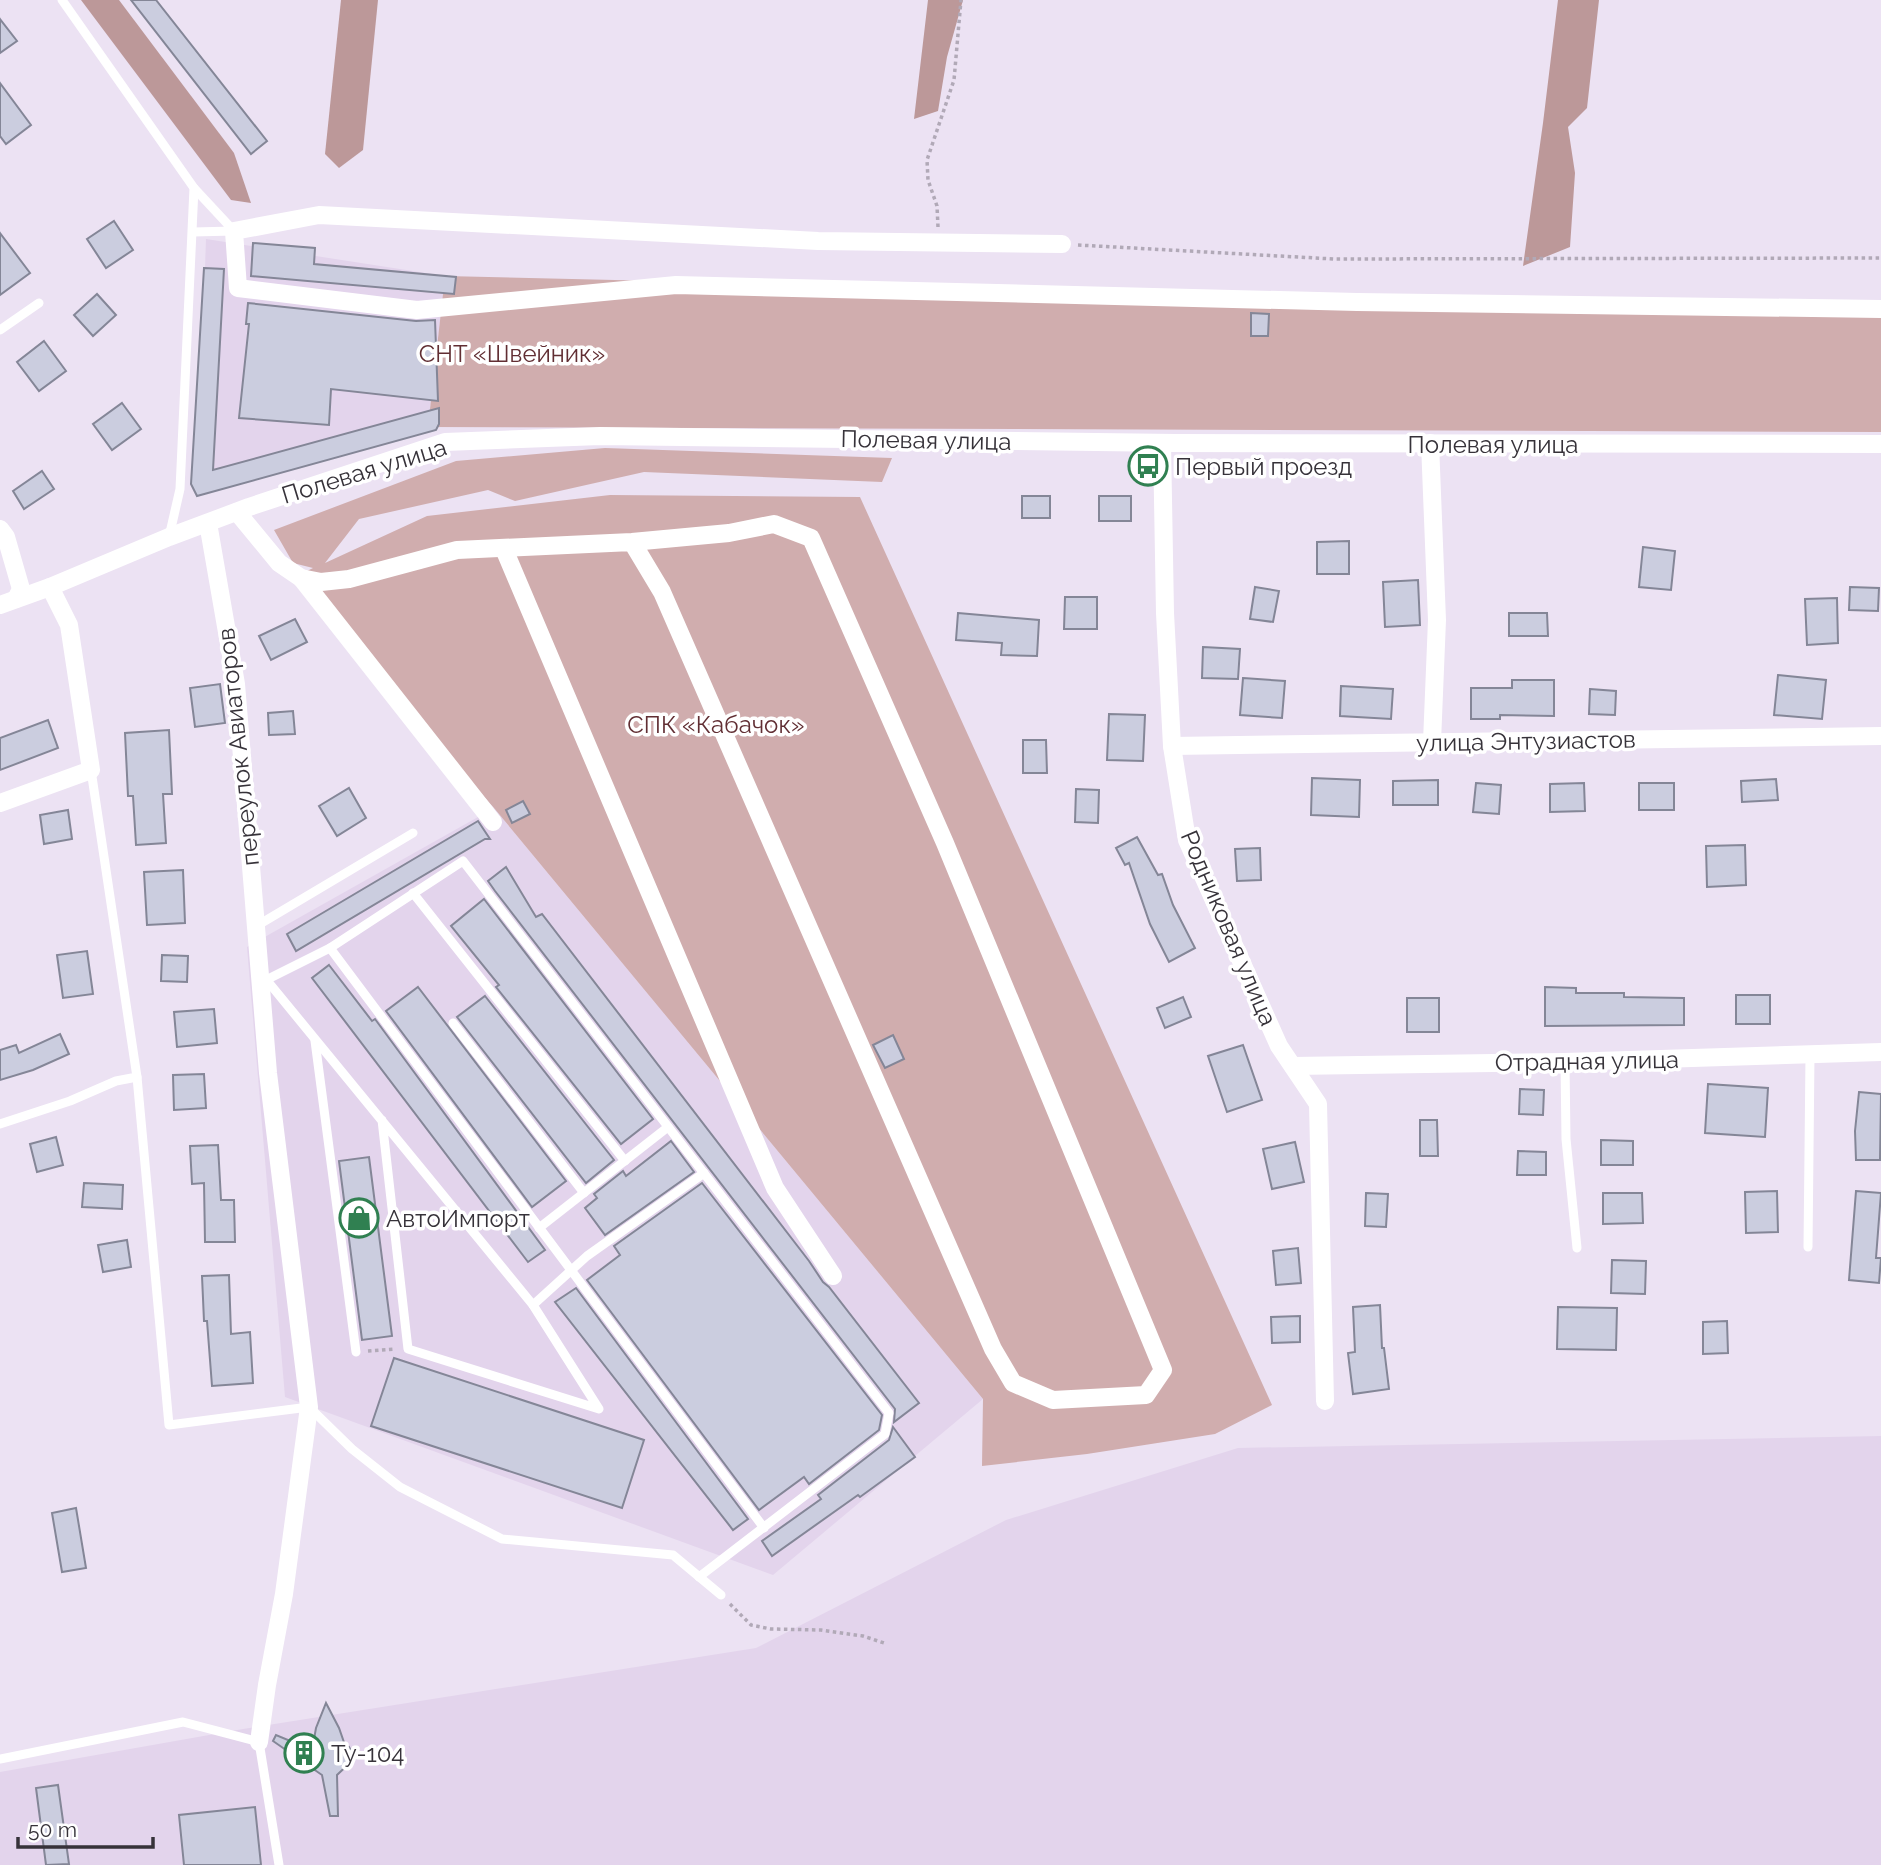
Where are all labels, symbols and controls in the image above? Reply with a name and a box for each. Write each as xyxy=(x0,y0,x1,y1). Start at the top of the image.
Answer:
park label: СНТ «Швейник» xyxy=(419,339,605,368)
street label: Полевая улица xyxy=(840,424,1012,456)
street label: Полевая улица xyxy=(1408,430,1578,459)
street label: Полевая улица xyxy=(278,432,450,510)
bus stop icon: Первый проезд xyxy=(1127,445,1169,487)
place label: Первый проезд xyxy=(1175,452,1352,481)
street label: переулок Авиаторов xyxy=(211,627,265,867)
park label: СПК «Кабачок» xyxy=(627,710,805,739)
street label: улица Энтузиастов xyxy=(1416,725,1636,757)
street label: Родниковая улица xyxy=(1175,826,1283,1030)
street label: Отрадная улица xyxy=(1495,1045,1679,1077)
shop icon: АвтоИмпорт xyxy=(338,1197,380,1239)
place label: АвтоИмпорт xyxy=(386,1204,531,1233)
building icon: Ту-104 xyxy=(283,1732,325,1774)
place label: Ту-104 xyxy=(331,1739,404,1768)
scale bar xyxy=(18,1806,152,1850)
text: 50 m xyxy=(28,1817,77,1842)

